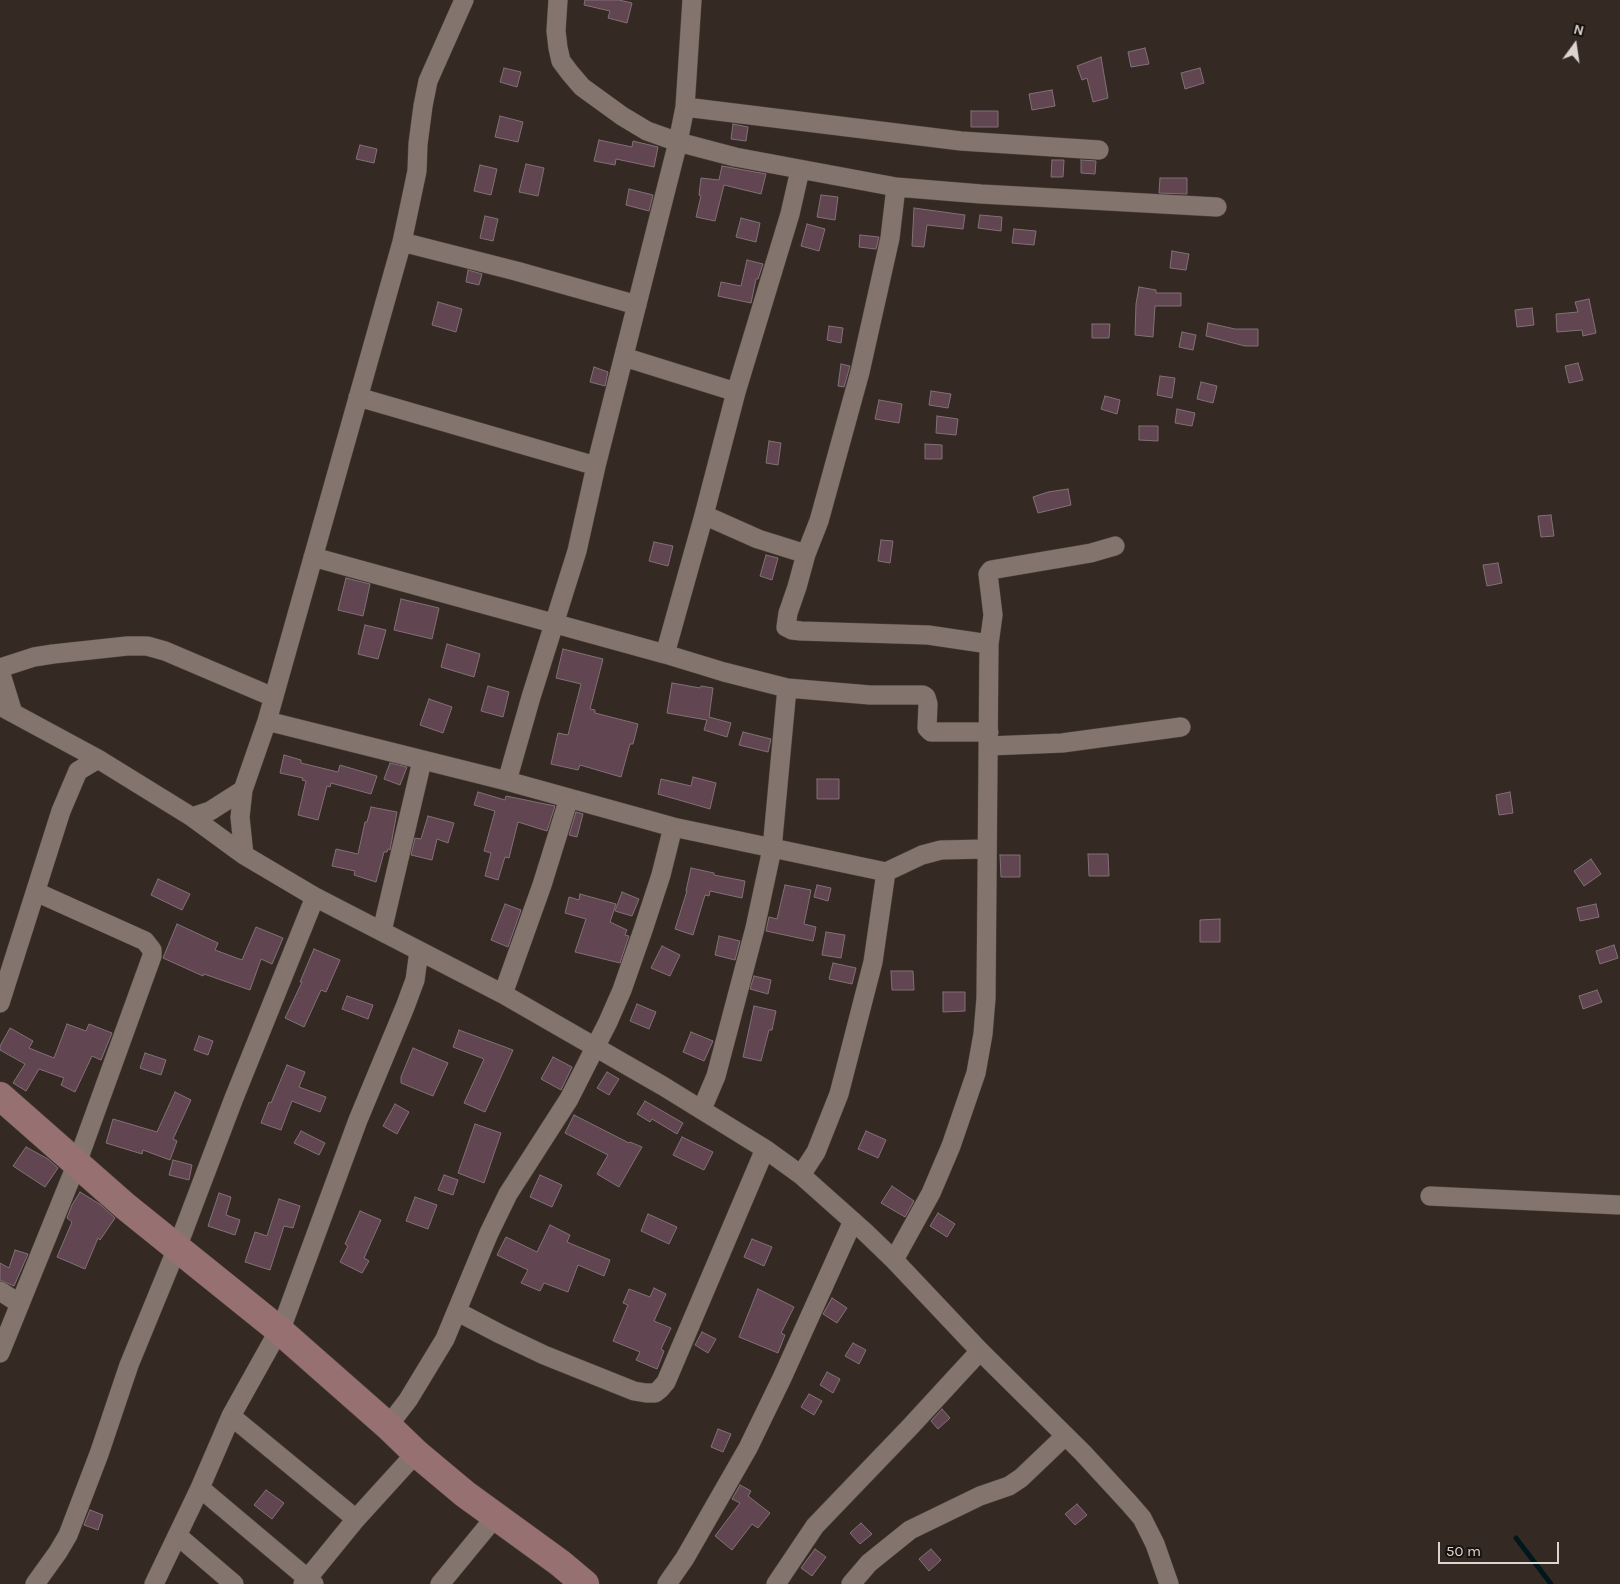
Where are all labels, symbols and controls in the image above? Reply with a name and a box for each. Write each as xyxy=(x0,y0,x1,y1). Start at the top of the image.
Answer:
north arrow xyxy=(1550,20,1600,70)
text: N xyxy=(1572,20,1586,39)
scale bar xyxy=(1440,1532,1561,1564)
text: 50 m xyxy=(1446,1542,1481,1560)

